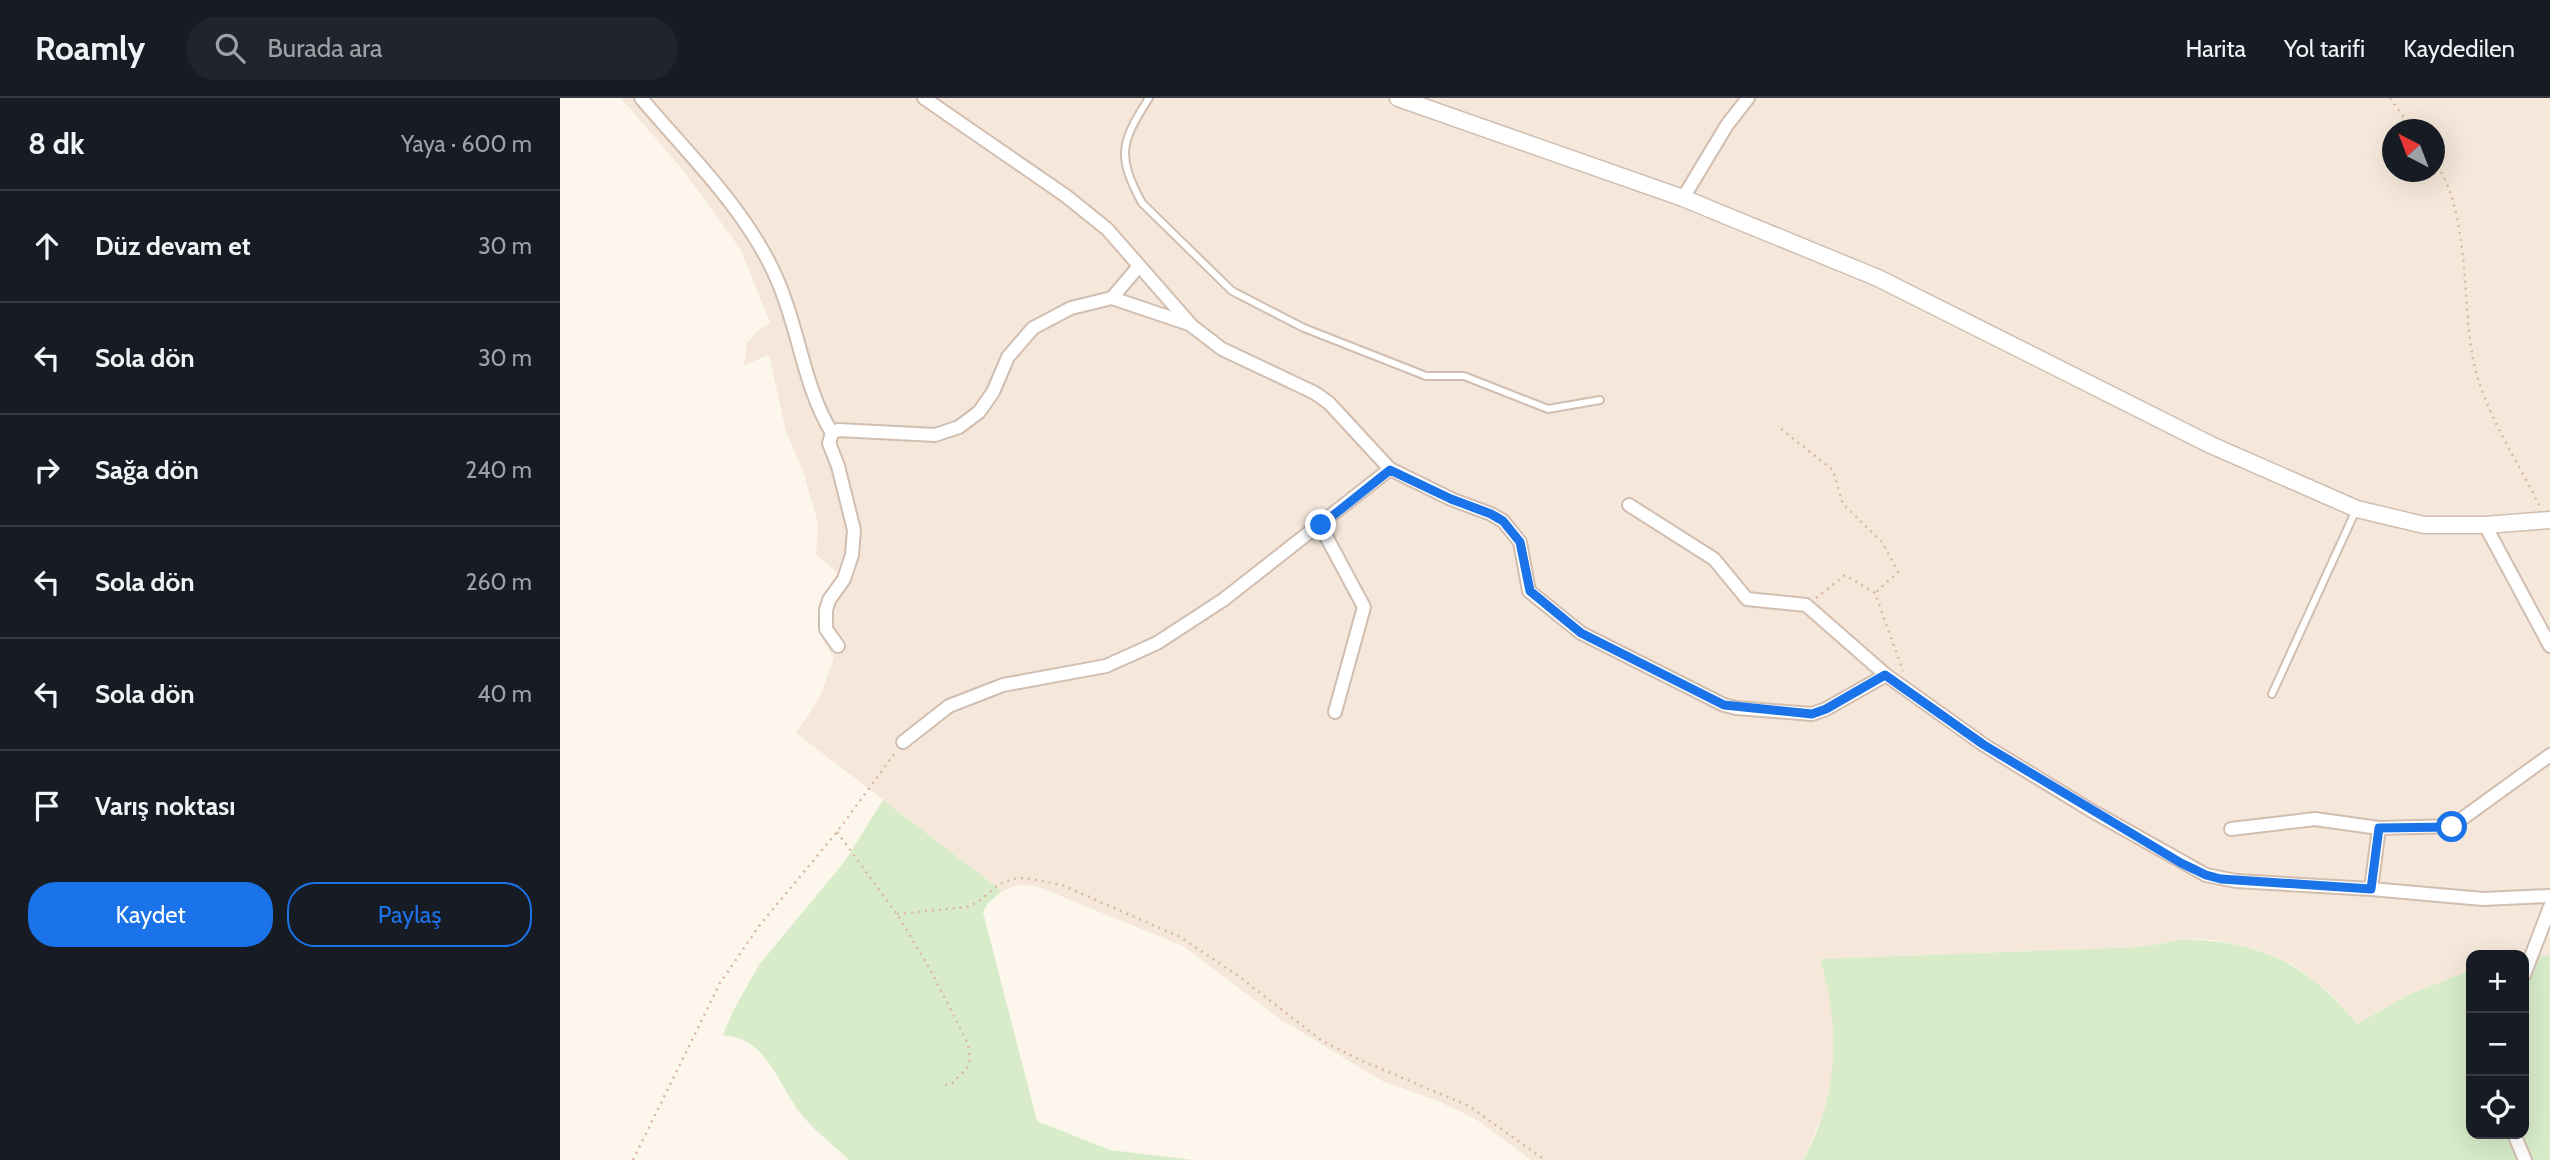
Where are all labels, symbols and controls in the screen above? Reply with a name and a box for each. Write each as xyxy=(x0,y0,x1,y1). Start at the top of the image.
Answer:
search box xyxy=(187,17,677,80)
text: Roamly xyxy=(35,28,145,68)
icon: search xyxy=(211,29,249,67)
text: Burada ara xyxy=(267,32,382,64)
text: Harita xyxy=(2186,34,2246,63)
text: Yol tarifi xyxy=(2284,34,2365,63)
text: Kaydedilen xyxy=(2403,34,2515,63)
north arrow xyxy=(2382,119,2445,182)
text: 8 dk xyxy=(28,125,85,162)
text: Yaya · 600 m xyxy=(401,130,532,158)
icon: ahead xyxy=(28,227,66,265)
text: Düz devam et xyxy=(95,230,251,262)
text: 30 m xyxy=(478,232,532,260)
icon: left xyxy=(28,339,66,377)
text: Sola dön xyxy=(95,342,195,374)
text: 30 m xyxy=(478,344,532,372)
icon: right xyxy=(28,451,66,489)
text: Sağa dön xyxy=(95,454,199,486)
text: 240 m xyxy=(465,456,532,484)
route end xyxy=(1305,509,1336,540)
icon: left xyxy=(28,563,66,601)
text: Sola dön xyxy=(95,566,195,598)
text: 260 m xyxy=(465,568,532,596)
icon: left xyxy=(28,675,66,713)
text: Sola dön xyxy=(95,678,195,710)
text: 40 m xyxy=(477,680,532,708)
icon: arrive xyxy=(28,787,66,825)
text: Varış noktası xyxy=(95,790,236,822)
route start xyxy=(2436,811,2467,842)
button: Kaydet xyxy=(28,882,273,947)
button: Paylaş xyxy=(287,882,532,947)
map controls xyxy=(2466,950,2529,1139)
button: + xyxy=(2466,950,2529,1013)
button: − xyxy=(2466,1013,2529,1076)
button: locate xyxy=(2466,1076,2529,1139)

